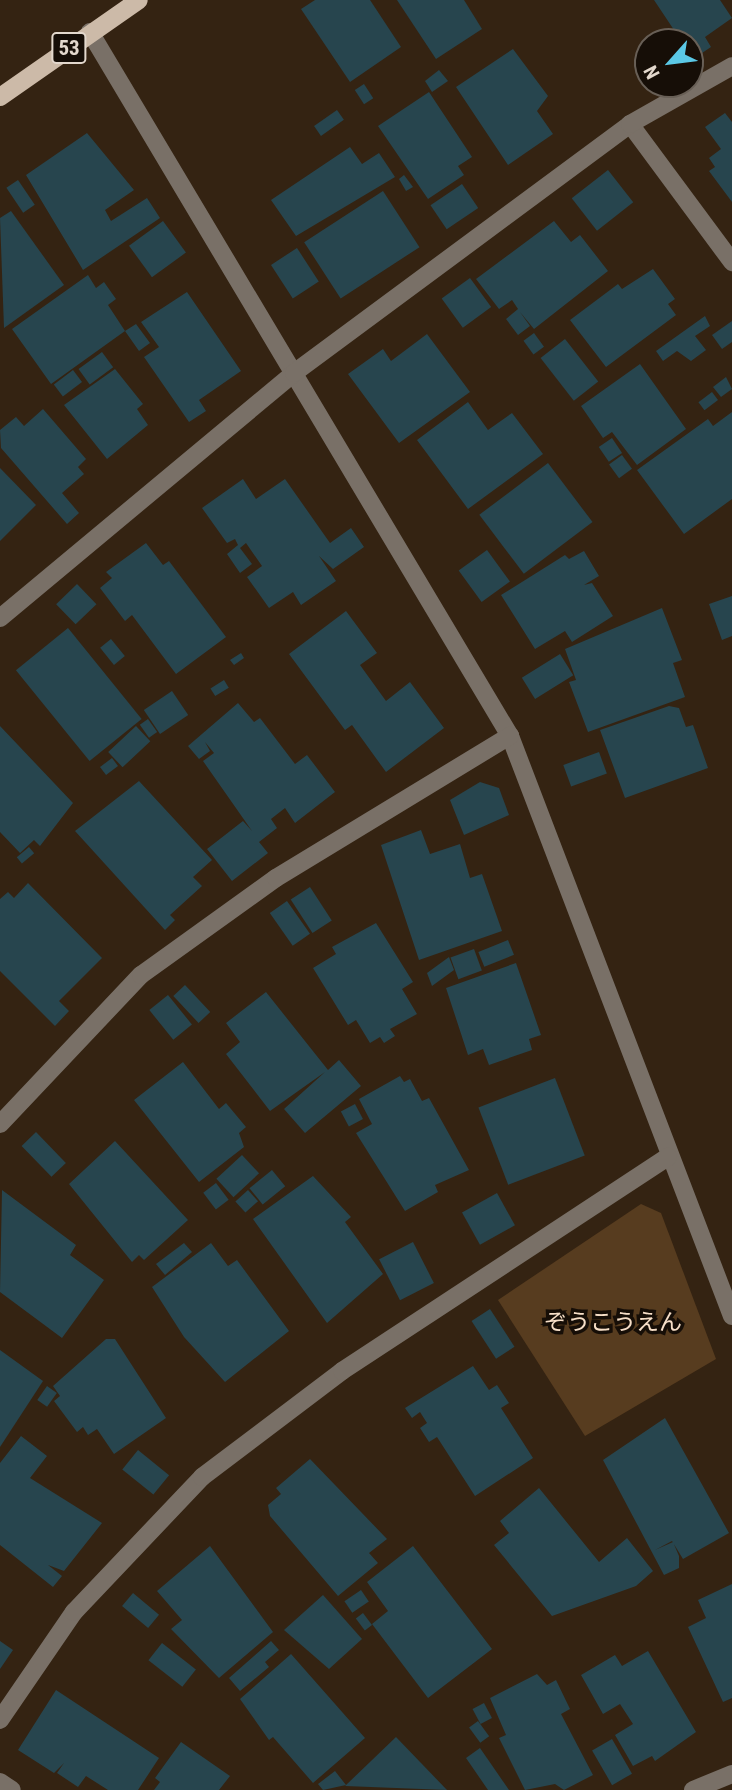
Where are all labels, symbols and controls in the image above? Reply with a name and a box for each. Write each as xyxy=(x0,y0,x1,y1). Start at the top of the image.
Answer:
north arrow xyxy=(634,28,704,98)
road number: 53 xyxy=(50,30,88,66)
text: N xyxy=(639,62,665,83)
park label: ぞうこうえん xyxy=(544,1309,682,1337)

